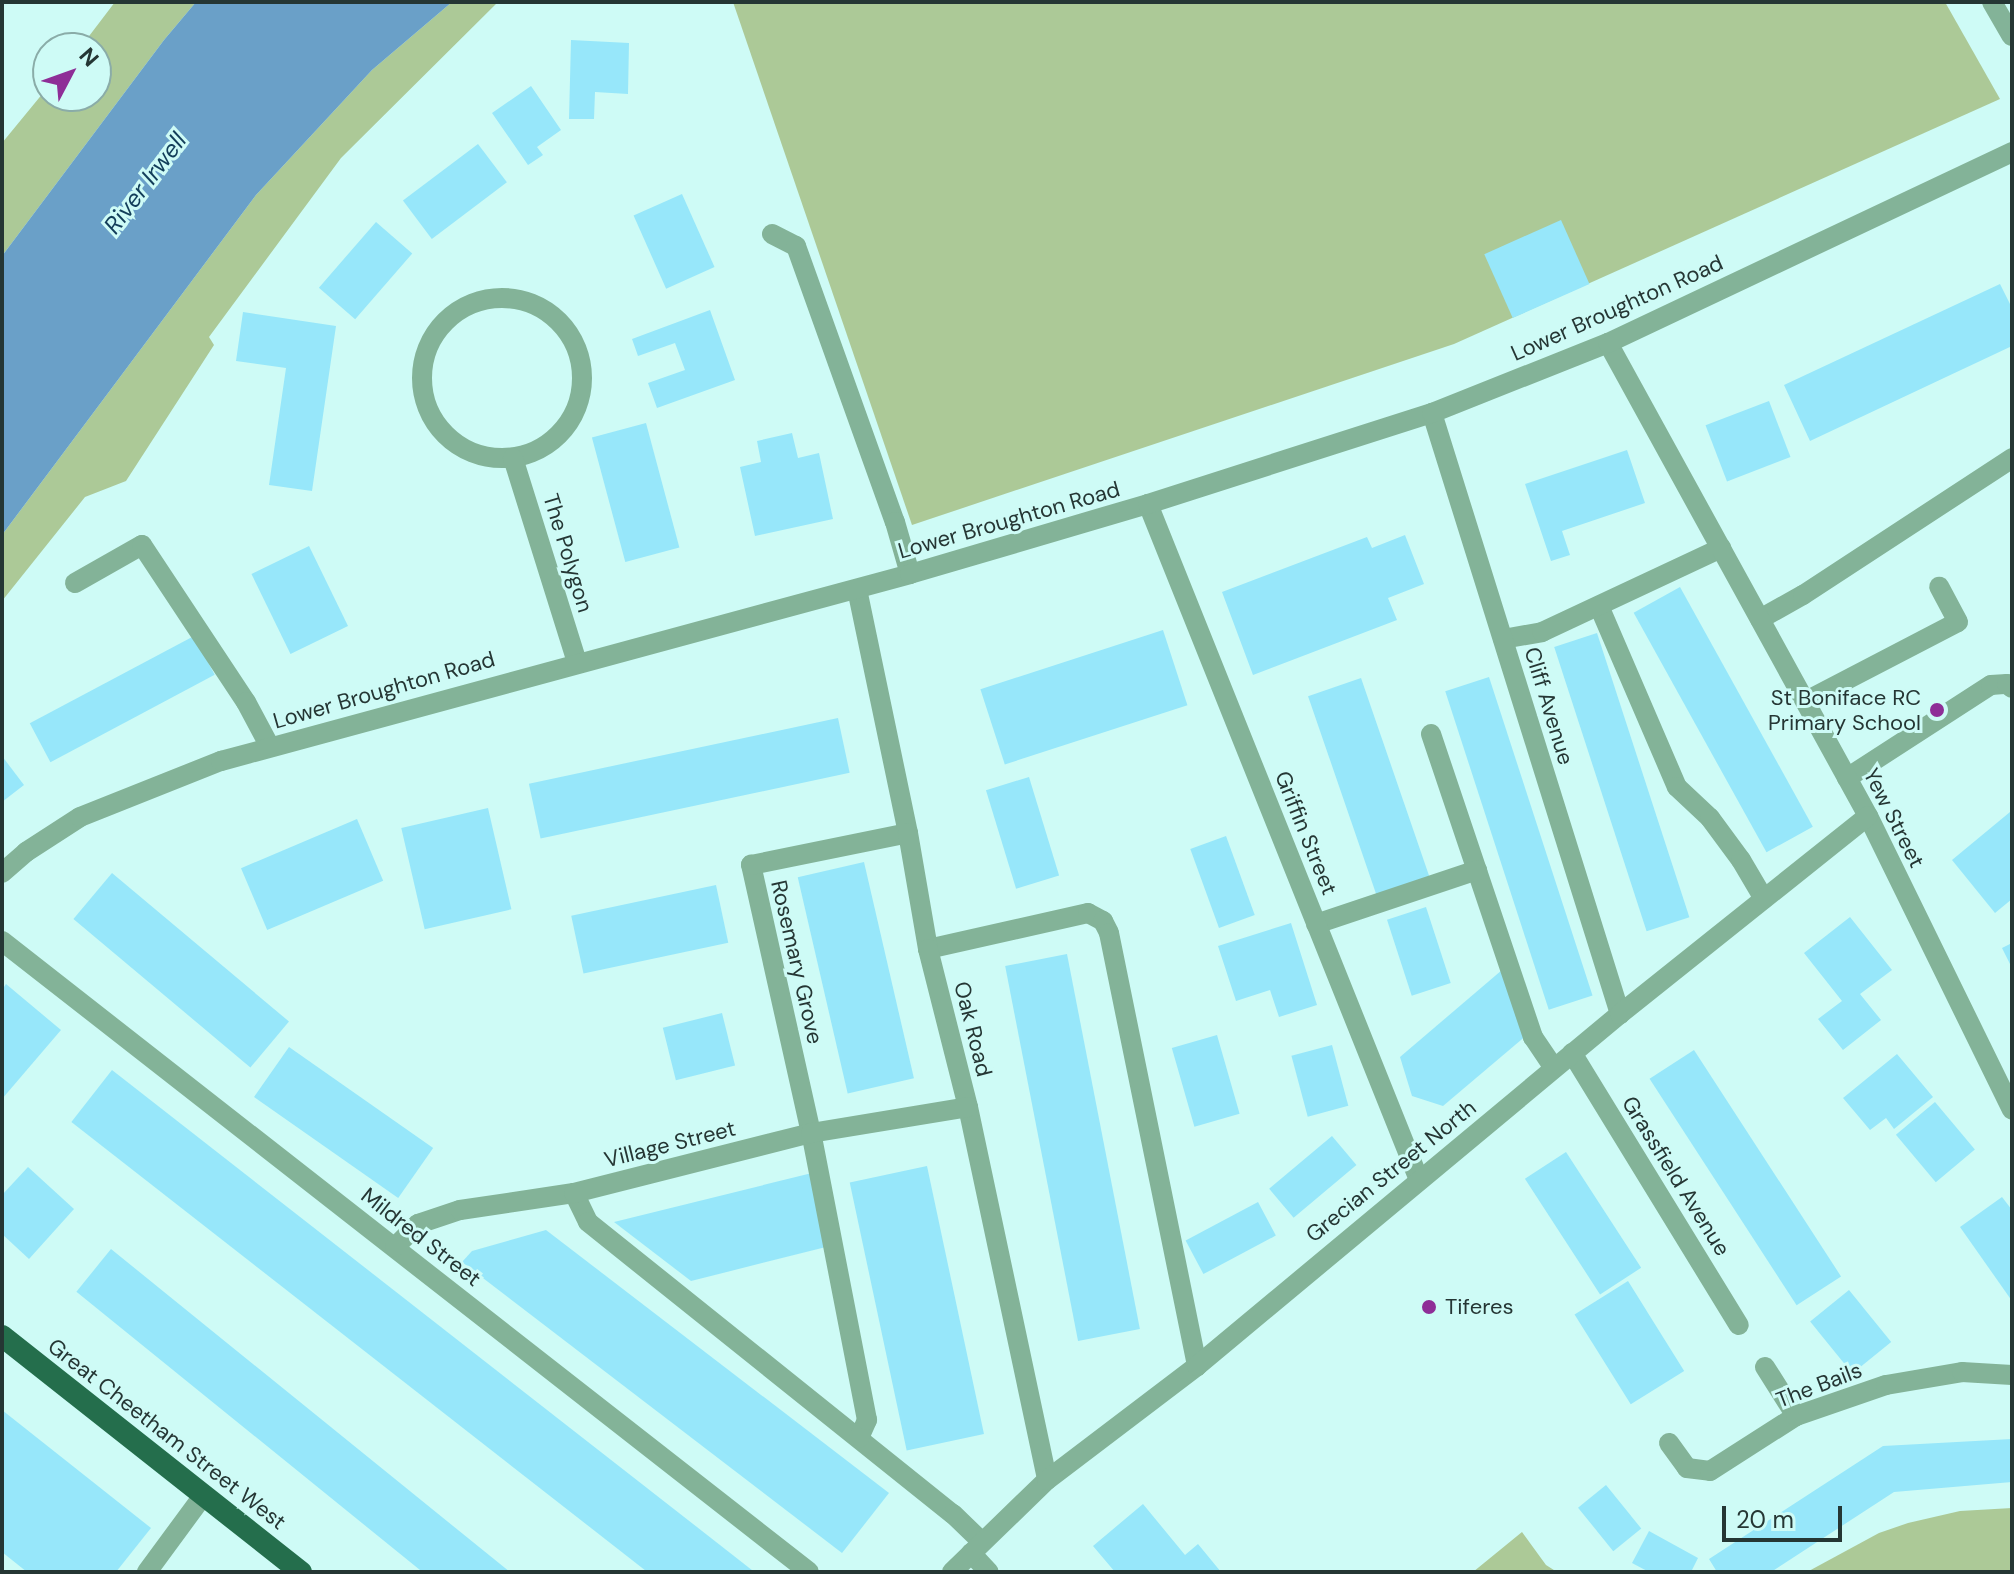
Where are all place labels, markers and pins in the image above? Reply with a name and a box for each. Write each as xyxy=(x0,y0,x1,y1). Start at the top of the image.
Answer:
place label: St Boniface RC Primary School xyxy=(1768,684,1921,736)
marker: St Boniface RC Primary School xyxy=(1928,701,1946,719)
place label: Tiferes xyxy=(1445,1294,1513,1320)
marker: Tiferes xyxy=(1420,1298,1438,1316)

